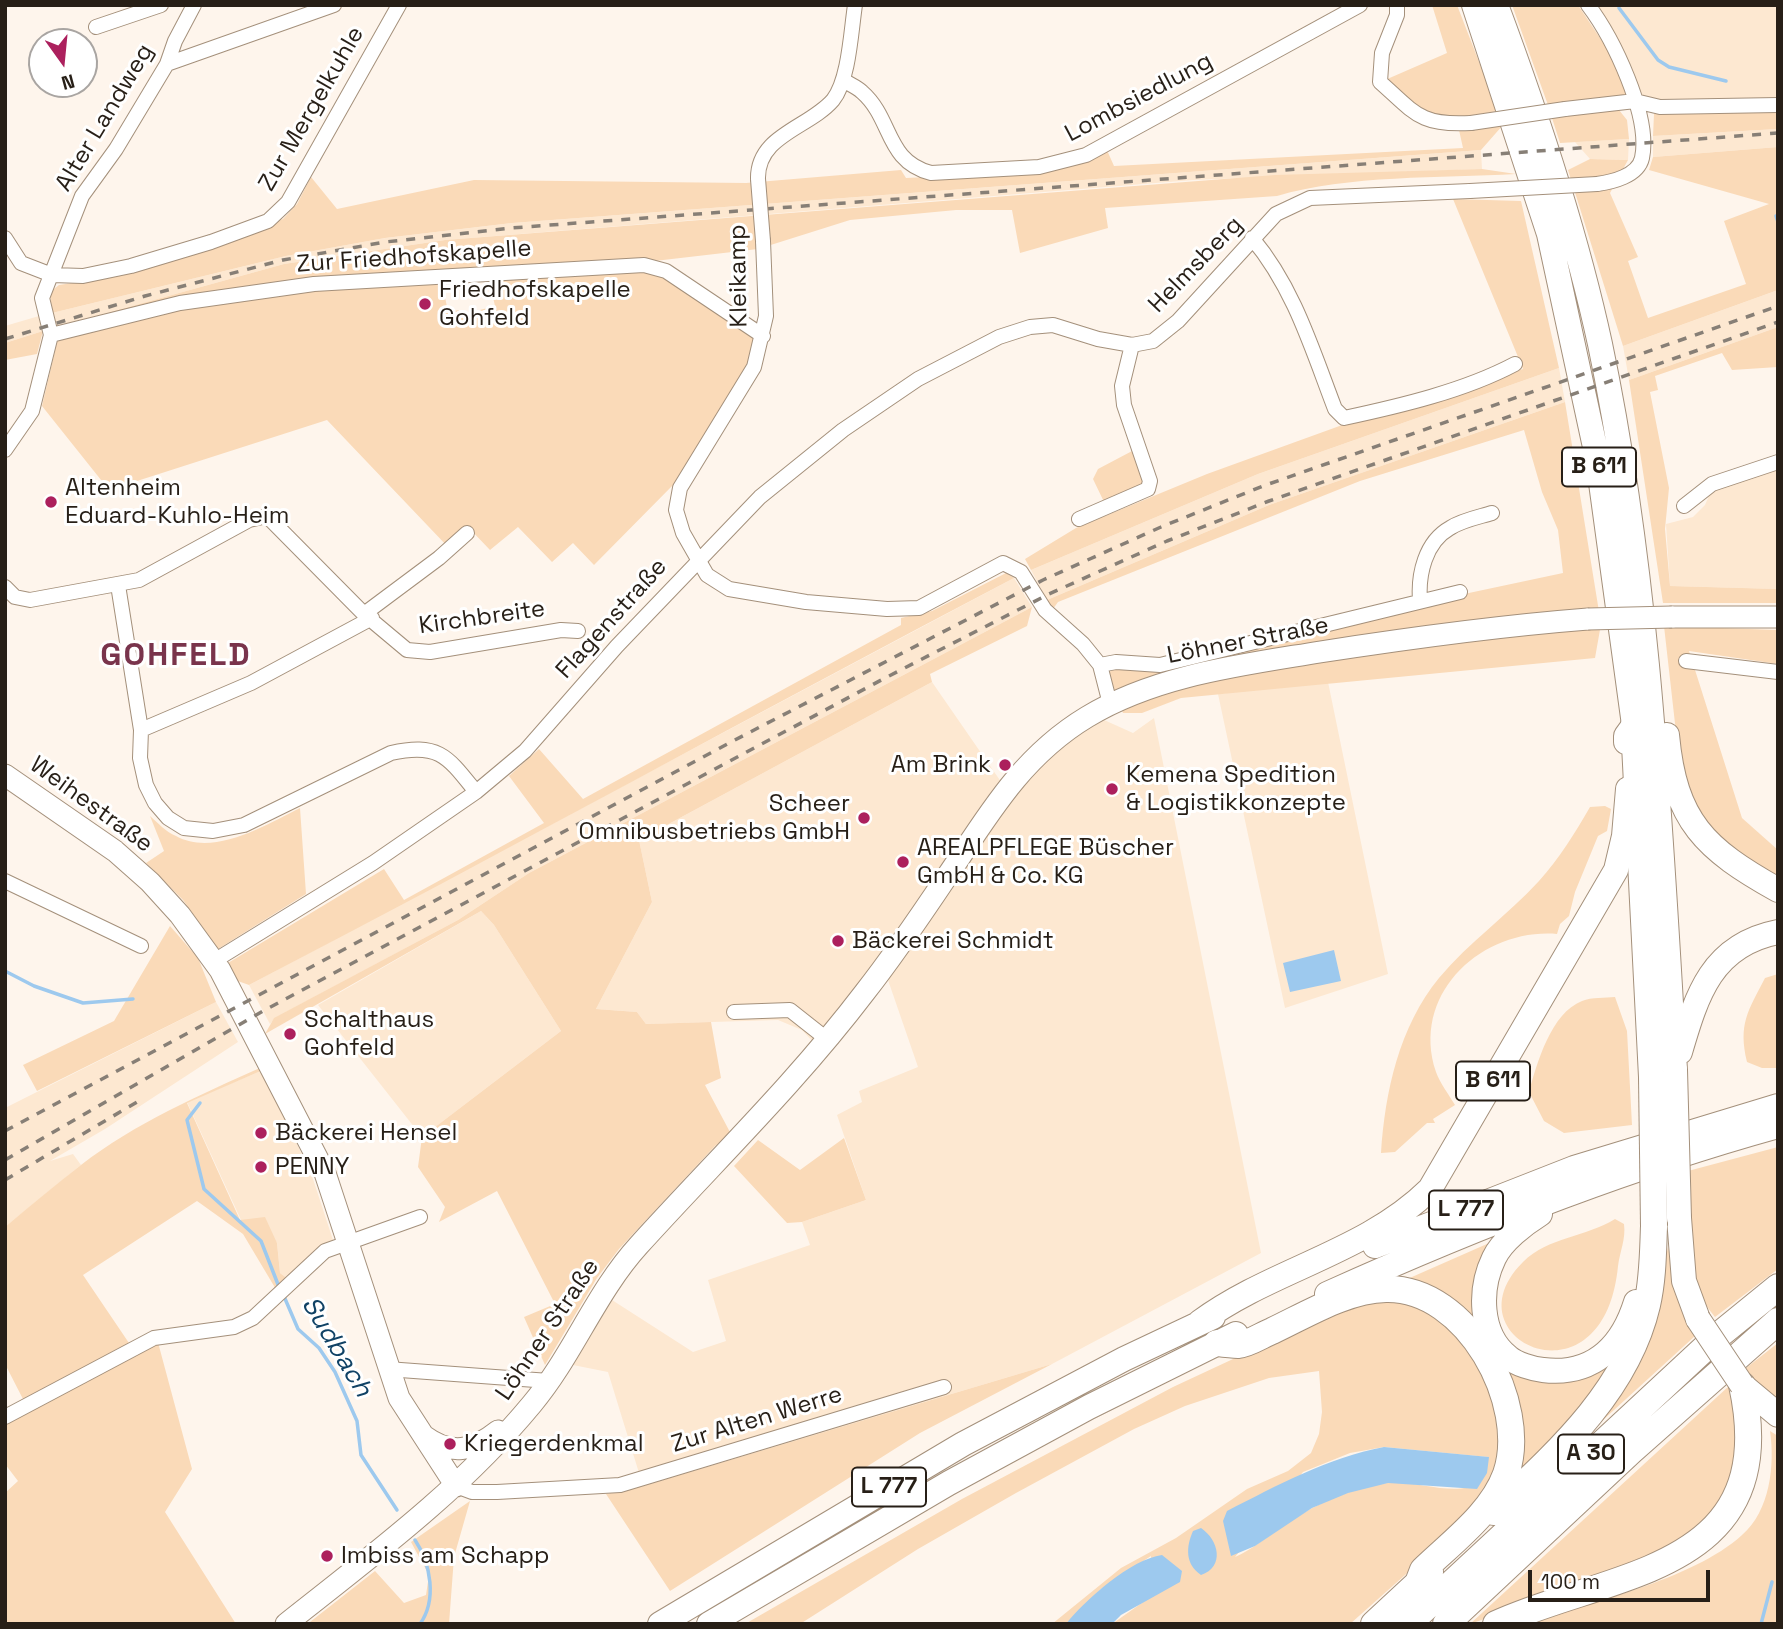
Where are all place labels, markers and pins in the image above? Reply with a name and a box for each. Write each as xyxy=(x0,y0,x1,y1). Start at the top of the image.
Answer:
place label: Friedhofskapelle Gohfeld xyxy=(439,276,631,332)
marker: Friedhofskapelle Gohfeld xyxy=(417,296,433,312)
place label: Altenheim Eduard-Kuhlo-Heim xyxy=(65,474,289,530)
marker: Altenheim Eduard-Kuhlo-Heim xyxy=(43,494,59,510)
place label: Am Brink xyxy=(891,751,991,779)
marker: Am Brink xyxy=(997,757,1013,773)
place label: Kemena Spedition & Logistikkonzepte xyxy=(1126,761,1346,817)
marker: Kemena Spedition & Logistikkonzepte xyxy=(1104,781,1120,797)
place label: Scheer Omnibusbetriebs GmbH xyxy=(579,790,850,846)
marker: Scheer Omnibusbetriebs GmbH xyxy=(856,810,872,826)
place label: AREALPFLEGE Büscher GmbH & Co. KG xyxy=(917,834,1174,890)
marker: AREALPFLEGE Büscher GmbH & Co. KG xyxy=(895,854,911,870)
place label: Bäckerei Schmidt xyxy=(852,927,1054,955)
marker: Bäckerei Schmidt xyxy=(830,933,846,949)
place label: Schalthaus Gohfeld xyxy=(304,1006,434,1062)
marker: Schalthaus Gohfeld xyxy=(282,1026,298,1042)
place label: Bäckerei Hensel xyxy=(275,1119,457,1147)
marker: Bäckerei Hensel xyxy=(253,1125,269,1141)
place label: PENNY xyxy=(275,1153,349,1181)
marker: PENNY xyxy=(253,1159,269,1175)
place label: Kriegerdenkmal xyxy=(464,1430,644,1458)
marker: Kriegerdenkmal xyxy=(442,1436,458,1452)
place label: Imbiss am Schapp xyxy=(341,1542,549,1570)
marker: Imbiss am Schapp xyxy=(319,1548,335,1564)

